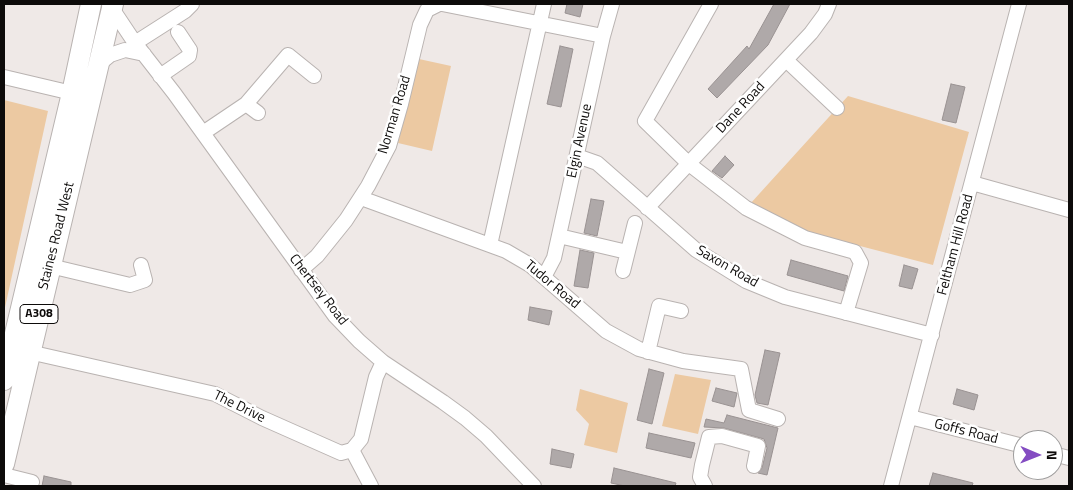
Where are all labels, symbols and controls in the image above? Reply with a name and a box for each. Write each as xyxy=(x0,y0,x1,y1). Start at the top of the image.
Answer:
street label: Norman Road xyxy=(375,74,415,156)
street label: Dane Road xyxy=(713,79,769,137)
street label: Elgin Avenue xyxy=(564,102,596,180)
street label: Staines Road West xyxy=(35,180,79,292)
street label: Feltham Hill Road xyxy=(934,193,978,297)
street label: Saxon Road xyxy=(693,242,761,292)
street label: Chertsey Road xyxy=(285,251,351,329)
street label: Tudor Road xyxy=(521,257,583,313)
road number: A308 xyxy=(20,304,58,324)
street label: The Drive xyxy=(210,387,268,427)
street label: Goffs Road xyxy=(932,416,1000,448)
north arrow xyxy=(1013,430,1063,480)
text: N xyxy=(1042,450,1063,460)

